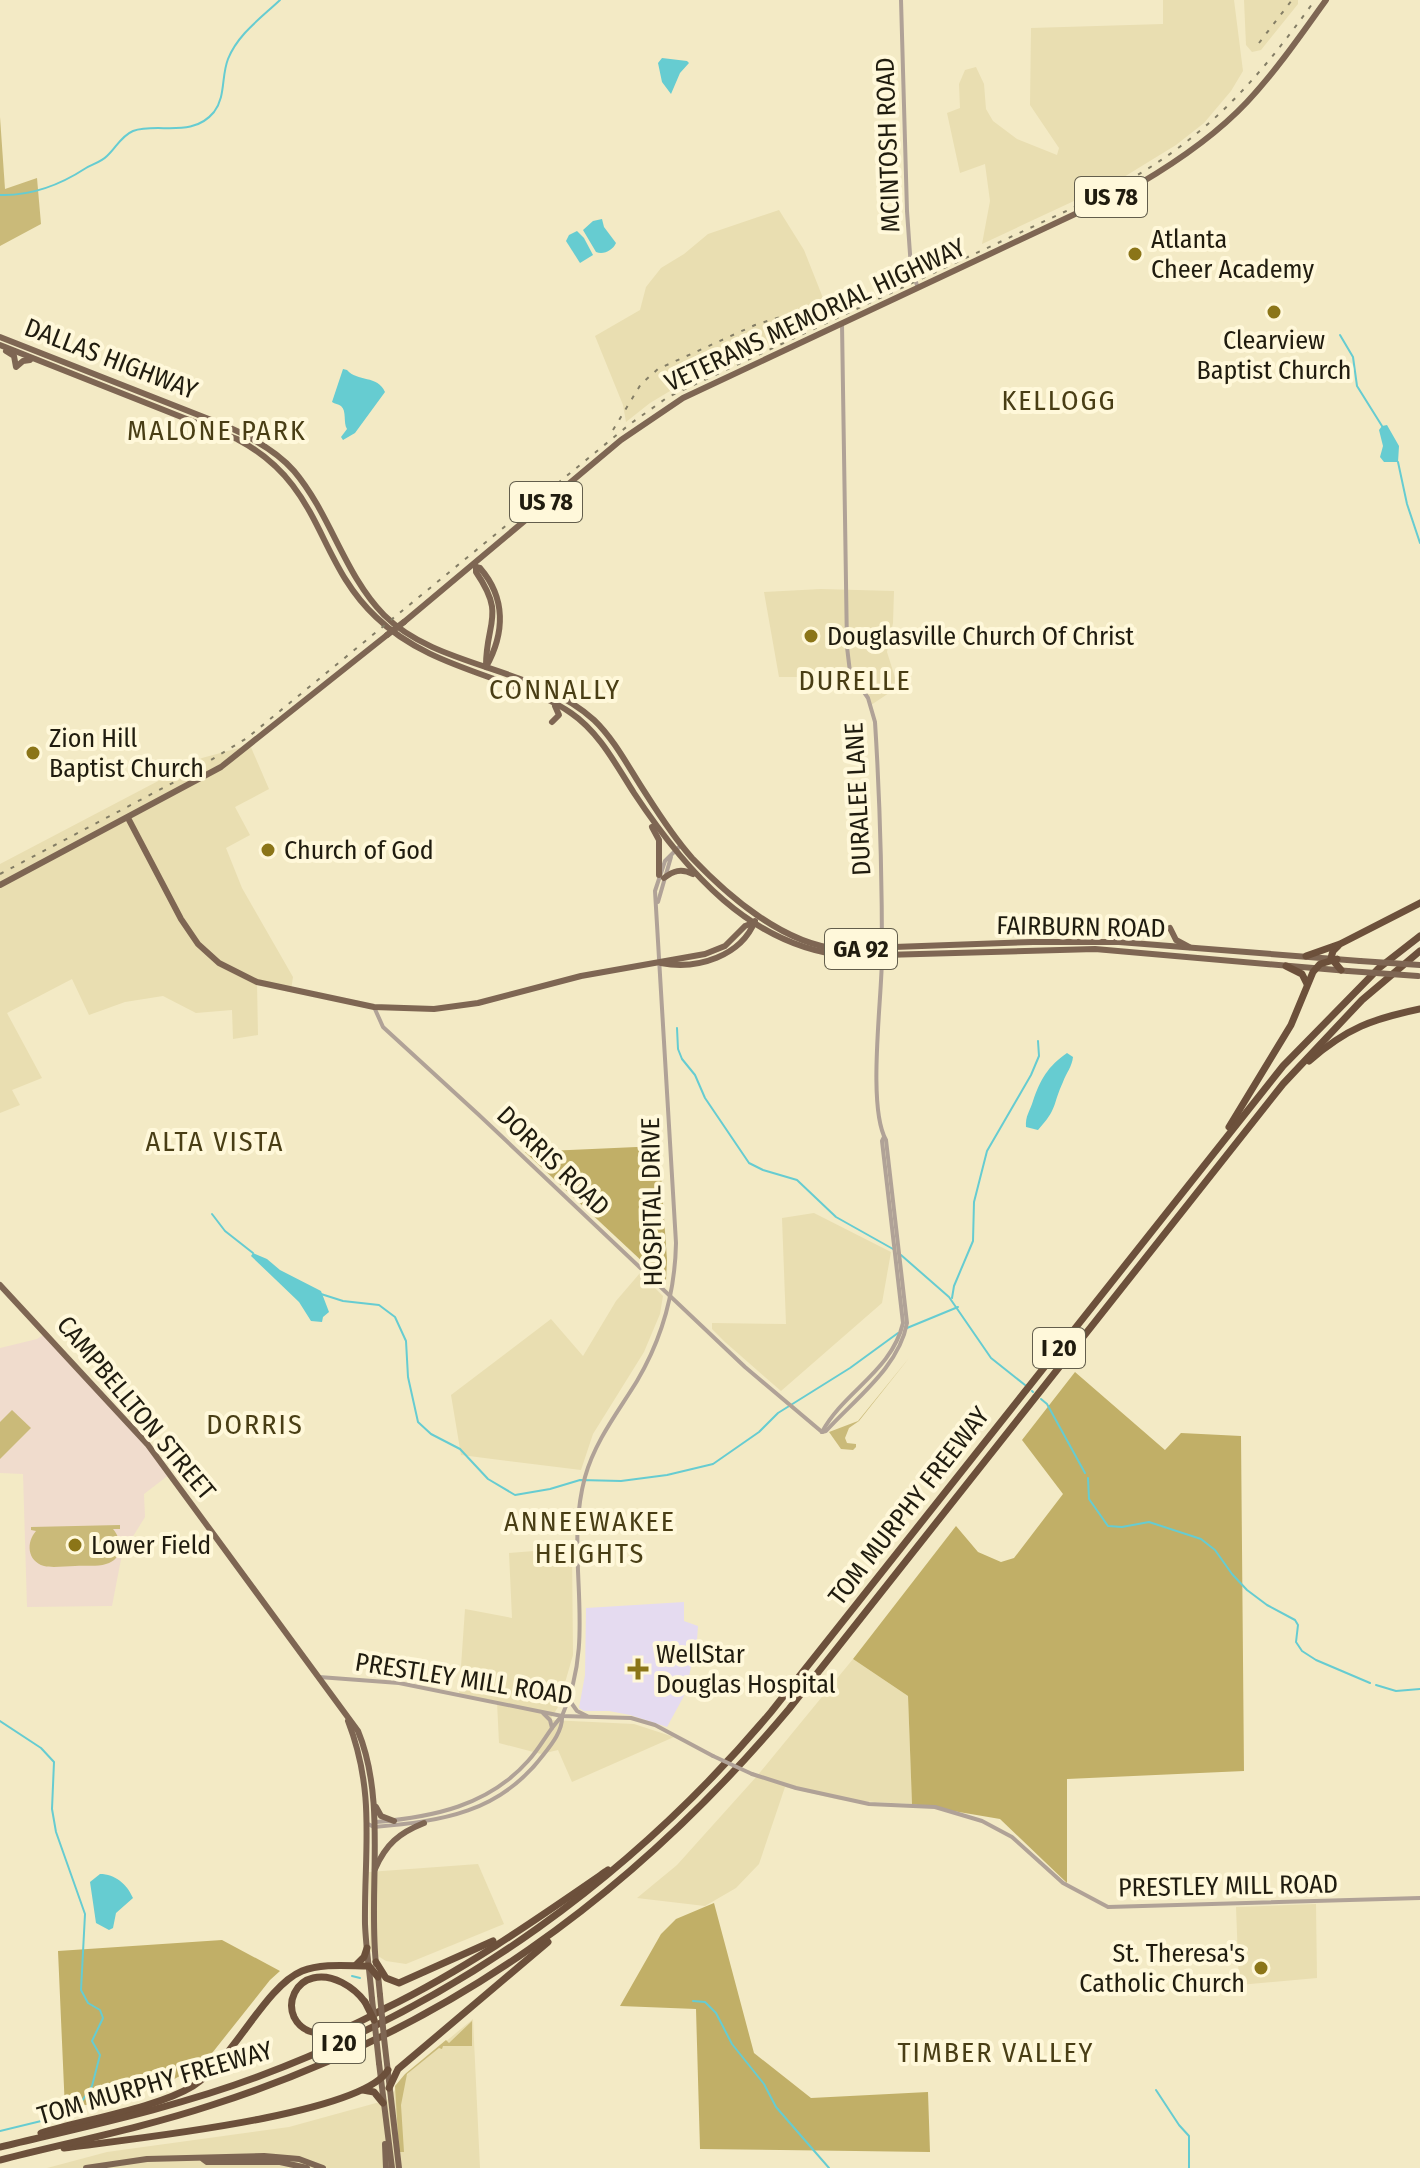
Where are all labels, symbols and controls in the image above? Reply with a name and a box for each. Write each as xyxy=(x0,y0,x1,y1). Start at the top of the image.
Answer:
street label: MCINTOSH ROAD xyxy=(869,57,907,233)
road number: US 78 xyxy=(1075,177,1147,217)
place label: Atlanta Cheer Academy xyxy=(1151,224,1314,285)
street label: VETERANS MEMORIAL HIGHWAY xyxy=(660,232,970,398)
marker: Atlanta Cheer Academy xyxy=(1126,245,1144,263)
marker: Clearview Baptist Church xyxy=(1265,303,1283,321)
street label: DALLAS HIGHWAY xyxy=(20,312,202,406)
place label: Clearview Baptist Church xyxy=(1197,325,1352,386)
district label: KELLOGG xyxy=(1001,384,1117,417)
district label: MALONE PARK xyxy=(127,414,307,447)
road number: US 78 xyxy=(510,482,582,522)
place label: Douglasville Church Of Christ xyxy=(827,621,1135,652)
marker: Douglasville Church Of Christ xyxy=(802,627,820,645)
district label: DURELLE xyxy=(798,664,912,697)
district label: CONNALLY xyxy=(489,673,621,706)
street label: DURALEE LANE xyxy=(839,722,877,876)
place label: Zion Hill Baptist Church xyxy=(49,723,204,784)
marker: Zion Hill Baptist Church xyxy=(24,744,42,762)
place label: Church of God xyxy=(284,835,434,866)
marker: Church of God xyxy=(259,841,277,859)
street label: FAIRBURN ROAD xyxy=(996,910,1166,944)
road number: GA 92 xyxy=(825,929,897,969)
street label: DORRIS ROAD xyxy=(490,1100,616,1222)
street label: HOSPITAL DRIVE xyxy=(635,1117,669,1287)
district label: ALTA VISTA xyxy=(146,1125,284,1158)
street label: CAMPBELLTON STREET xyxy=(50,1310,222,1506)
road number: I 20 xyxy=(1033,1328,1085,1368)
street label: TOM MURPHY FREEWAY xyxy=(822,1401,996,1611)
district label: DORRIS xyxy=(206,1408,304,1441)
district label: ANNEEWAKEE HEIGHTS xyxy=(504,1505,676,1570)
place label: Lower Field xyxy=(91,1530,211,1561)
marker: Lower Field xyxy=(66,1536,84,1554)
place label: WellStar Douglas Hospital xyxy=(656,1639,836,1700)
street label: PRESTLEY MILL ROAD xyxy=(353,1646,575,1712)
marker: WellStar Douglas Hospital xyxy=(627,1658,649,1680)
street label: PRESTLEY MILL ROAD xyxy=(1118,1869,1338,1903)
place label: St. Theresa's Catholic Church xyxy=(1079,1938,1245,1999)
marker: St. Theresa's Catholic Church xyxy=(1252,1959,1270,1977)
road number: I 20 xyxy=(313,2023,365,2063)
street label: TOM MURPHY FREEWAY xyxy=(34,2035,276,2131)
district label: TIMBER VALLEY xyxy=(898,2036,1094,2069)

